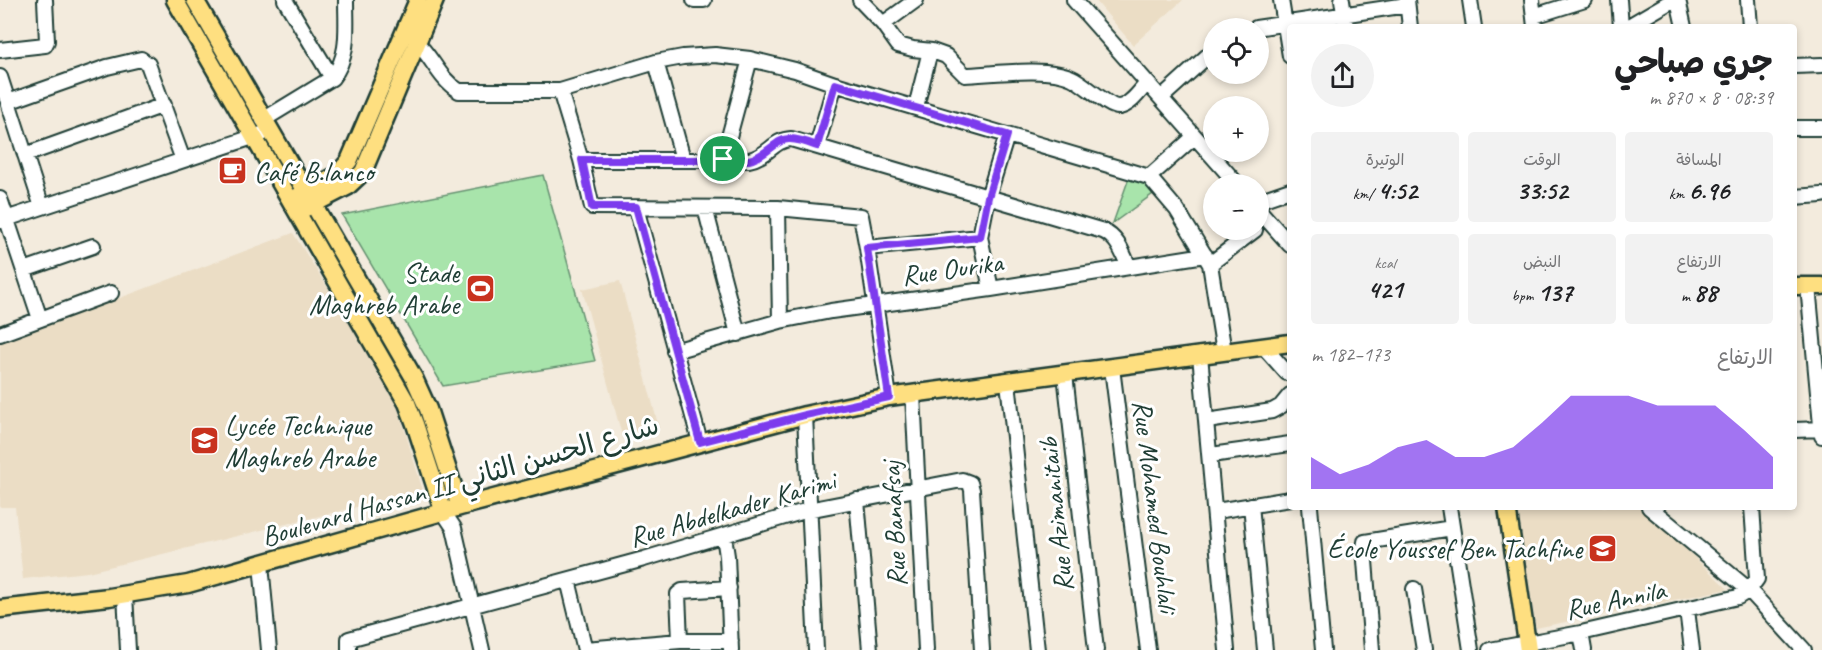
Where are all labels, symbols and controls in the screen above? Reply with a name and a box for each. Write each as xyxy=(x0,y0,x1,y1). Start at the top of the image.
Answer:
map controls xyxy=(1203,18,1269,240)
button: locate xyxy=(1203,18,1269,84)
text: جري صباحي xyxy=(1614,41,1773,83)
button: share xyxy=(1311,44,1374,107)
text: 08:39 · 8 × 870 m xyxy=(1649,85,1773,110)
button: + xyxy=(1203,96,1269,162)
pin xyxy=(697,133,748,184)
icon: arrive xyxy=(706,142,739,175)
text: الوتيرة xyxy=(1366,150,1404,170)
text: الوقت xyxy=(1523,150,1561,170)
text: المسافة xyxy=(1676,150,1722,170)
place label: Café B.lanco xyxy=(254,154,377,189)
cafe icon: Café B.lanco xyxy=(217,155,249,187)
button: − xyxy=(1203,174,1269,240)
text: 4:52 xyxy=(1377,174,1417,207)
text: 33:52 xyxy=(1516,174,1568,207)
text: 6.96 xyxy=(1688,174,1729,207)
text: /km xyxy=(1353,184,1377,204)
text: km xyxy=(1669,184,1688,204)
street label: Rue Ourika xyxy=(899,244,1007,293)
text: النبض xyxy=(1523,252,1561,272)
text: الارتفاع xyxy=(1677,252,1721,272)
text: kcal xyxy=(1374,253,1396,273)
place label: Stade Maghreb Arabe xyxy=(309,255,461,322)
sports icon: Stade Maghreb Arabe xyxy=(464,272,496,304)
text: 421 xyxy=(1367,273,1403,306)
text: 137 xyxy=(1537,276,1572,309)
text: 88 xyxy=(1694,276,1717,309)
text: bpm xyxy=(1512,286,1537,306)
text: m xyxy=(1681,286,1694,306)
text: 173–182 m xyxy=(1311,342,1390,367)
text: الارتفاع xyxy=(1717,345,1773,370)
street label: Rue Mohamed Bouhlali xyxy=(1125,398,1186,618)
street label: Boulevard Hassan II شارع الحسن الثاني xyxy=(257,407,665,561)
place label: Lycée Technique Maghreb Arabe xyxy=(225,408,377,475)
school or university icon: Lycée Technique Maghreb Arabe xyxy=(188,425,220,457)
street label: Rue Azimanitaib xyxy=(1030,434,1081,594)
street label: Rue Banafsaj xyxy=(873,457,914,588)
street label: Rue Abdelkader Karimi xyxy=(625,461,843,555)
place label: École Youssef Ben Tachfine xyxy=(1327,531,1584,566)
school or university icon: École Youssef Ben Tachfine xyxy=(1587,532,1619,564)
street label: Rue Annila xyxy=(1562,571,1670,627)

